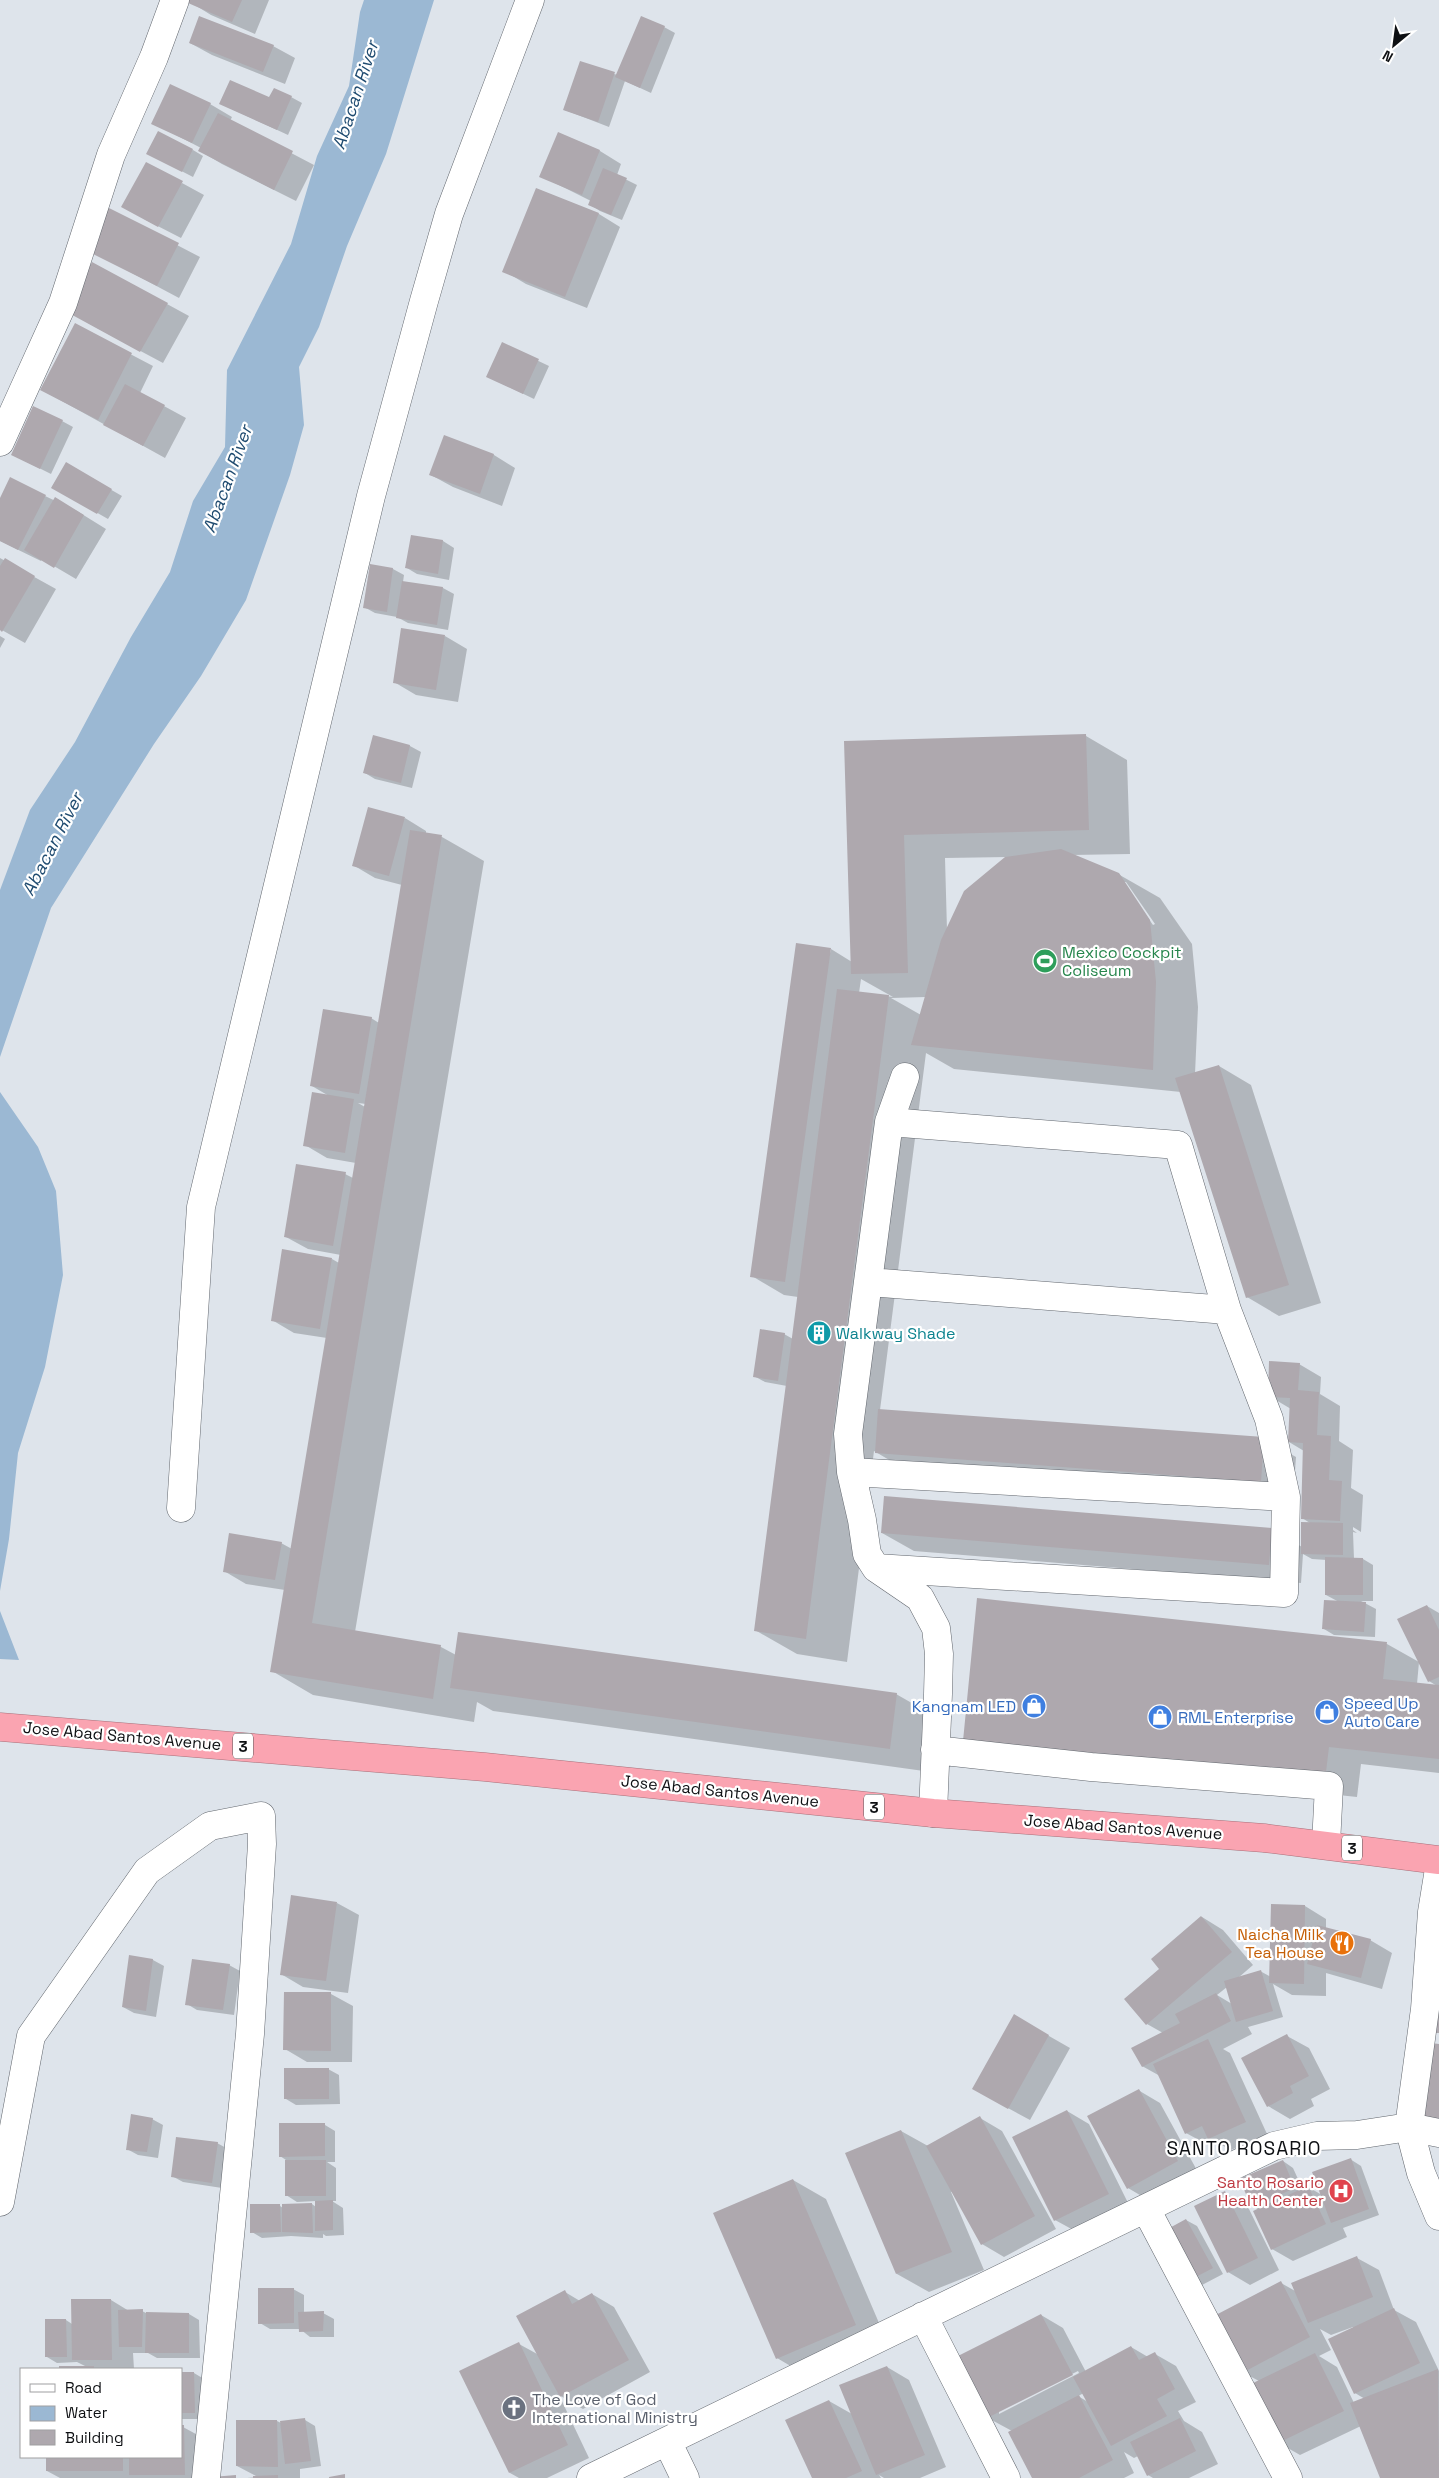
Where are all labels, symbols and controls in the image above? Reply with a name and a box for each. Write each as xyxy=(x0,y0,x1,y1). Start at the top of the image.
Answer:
north arrow xyxy=(1369,20,1419,70)
water label: Abacan River xyxy=(327,36,384,152)
text: N xyxy=(1379,46,1396,67)
water label: Abacan River xyxy=(197,420,258,536)
water label: Abacan River xyxy=(16,787,89,899)
place label: Mexico Cockpit Coliseum xyxy=(1062,942,1182,981)
sports icon: Mexico Cockpit Coliseum xyxy=(1032,948,1058,974)
building icon: Walkway Shade xyxy=(806,1320,832,1346)
place label: Walkway Shade xyxy=(836,1323,956,1344)
shop icon: Kangnam LED xyxy=(1021,1693,1047,1719)
place label: Speed Up Auto Care xyxy=(1344,1693,1420,1732)
place label: Kangnam LED xyxy=(912,1696,1016,1717)
shop icon: Speed Up Auto Care xyxy=(1314,1699,1340,1725)
shop icon: RML Enterprise xyxy=(1147,1704,1173,1730)
place label: RML Enterprise xyxy=(1178,1707,1294,1728)
street label: Jose Abad Santos Avenue xyxy=(22,1717,222,1755)
road number: 3 xyxy=(233,1734,253,1758)
street label: Jose Abad Santos Avenue xyxy=(620,1770,820,1812)
road number: 3 xyxy=(864,1794,884,1820)
street label: Jose Abad Santos Avenue xyxy=(1023,1810,1223,1844)
road number: 3 xyxy=(1342,1836,1362,1860)
place label: Naicha Milk Tea House xyxy=(1237,1924,1324,1963)
restaurant icon: Naicha Milk Tea House xyxy=(1329,1930,1355,1956)
district label: SANTO ROSARIO xyxy=(1167,2136,1321,2161)
place label: Santo Rosario Health Center xyxy=(1217,2172,1324,2211)
hospital icon: Santo Rosario Health Center xyxy=(1328,2178,1354,2204)
legend xyxy=(20,2368,182,2458)
text: Road xyxy=(65,2378,102,2397)
place label: The Love of God International Ministry xyxy=(532,2389,698,2428)
church icon: The Love of God International Ministry xyxy=(501,2395,527,2421)
text: Water xyxy=(65,2403,108,2422)
text: Building xyxy=(65,2428,124,2447)

